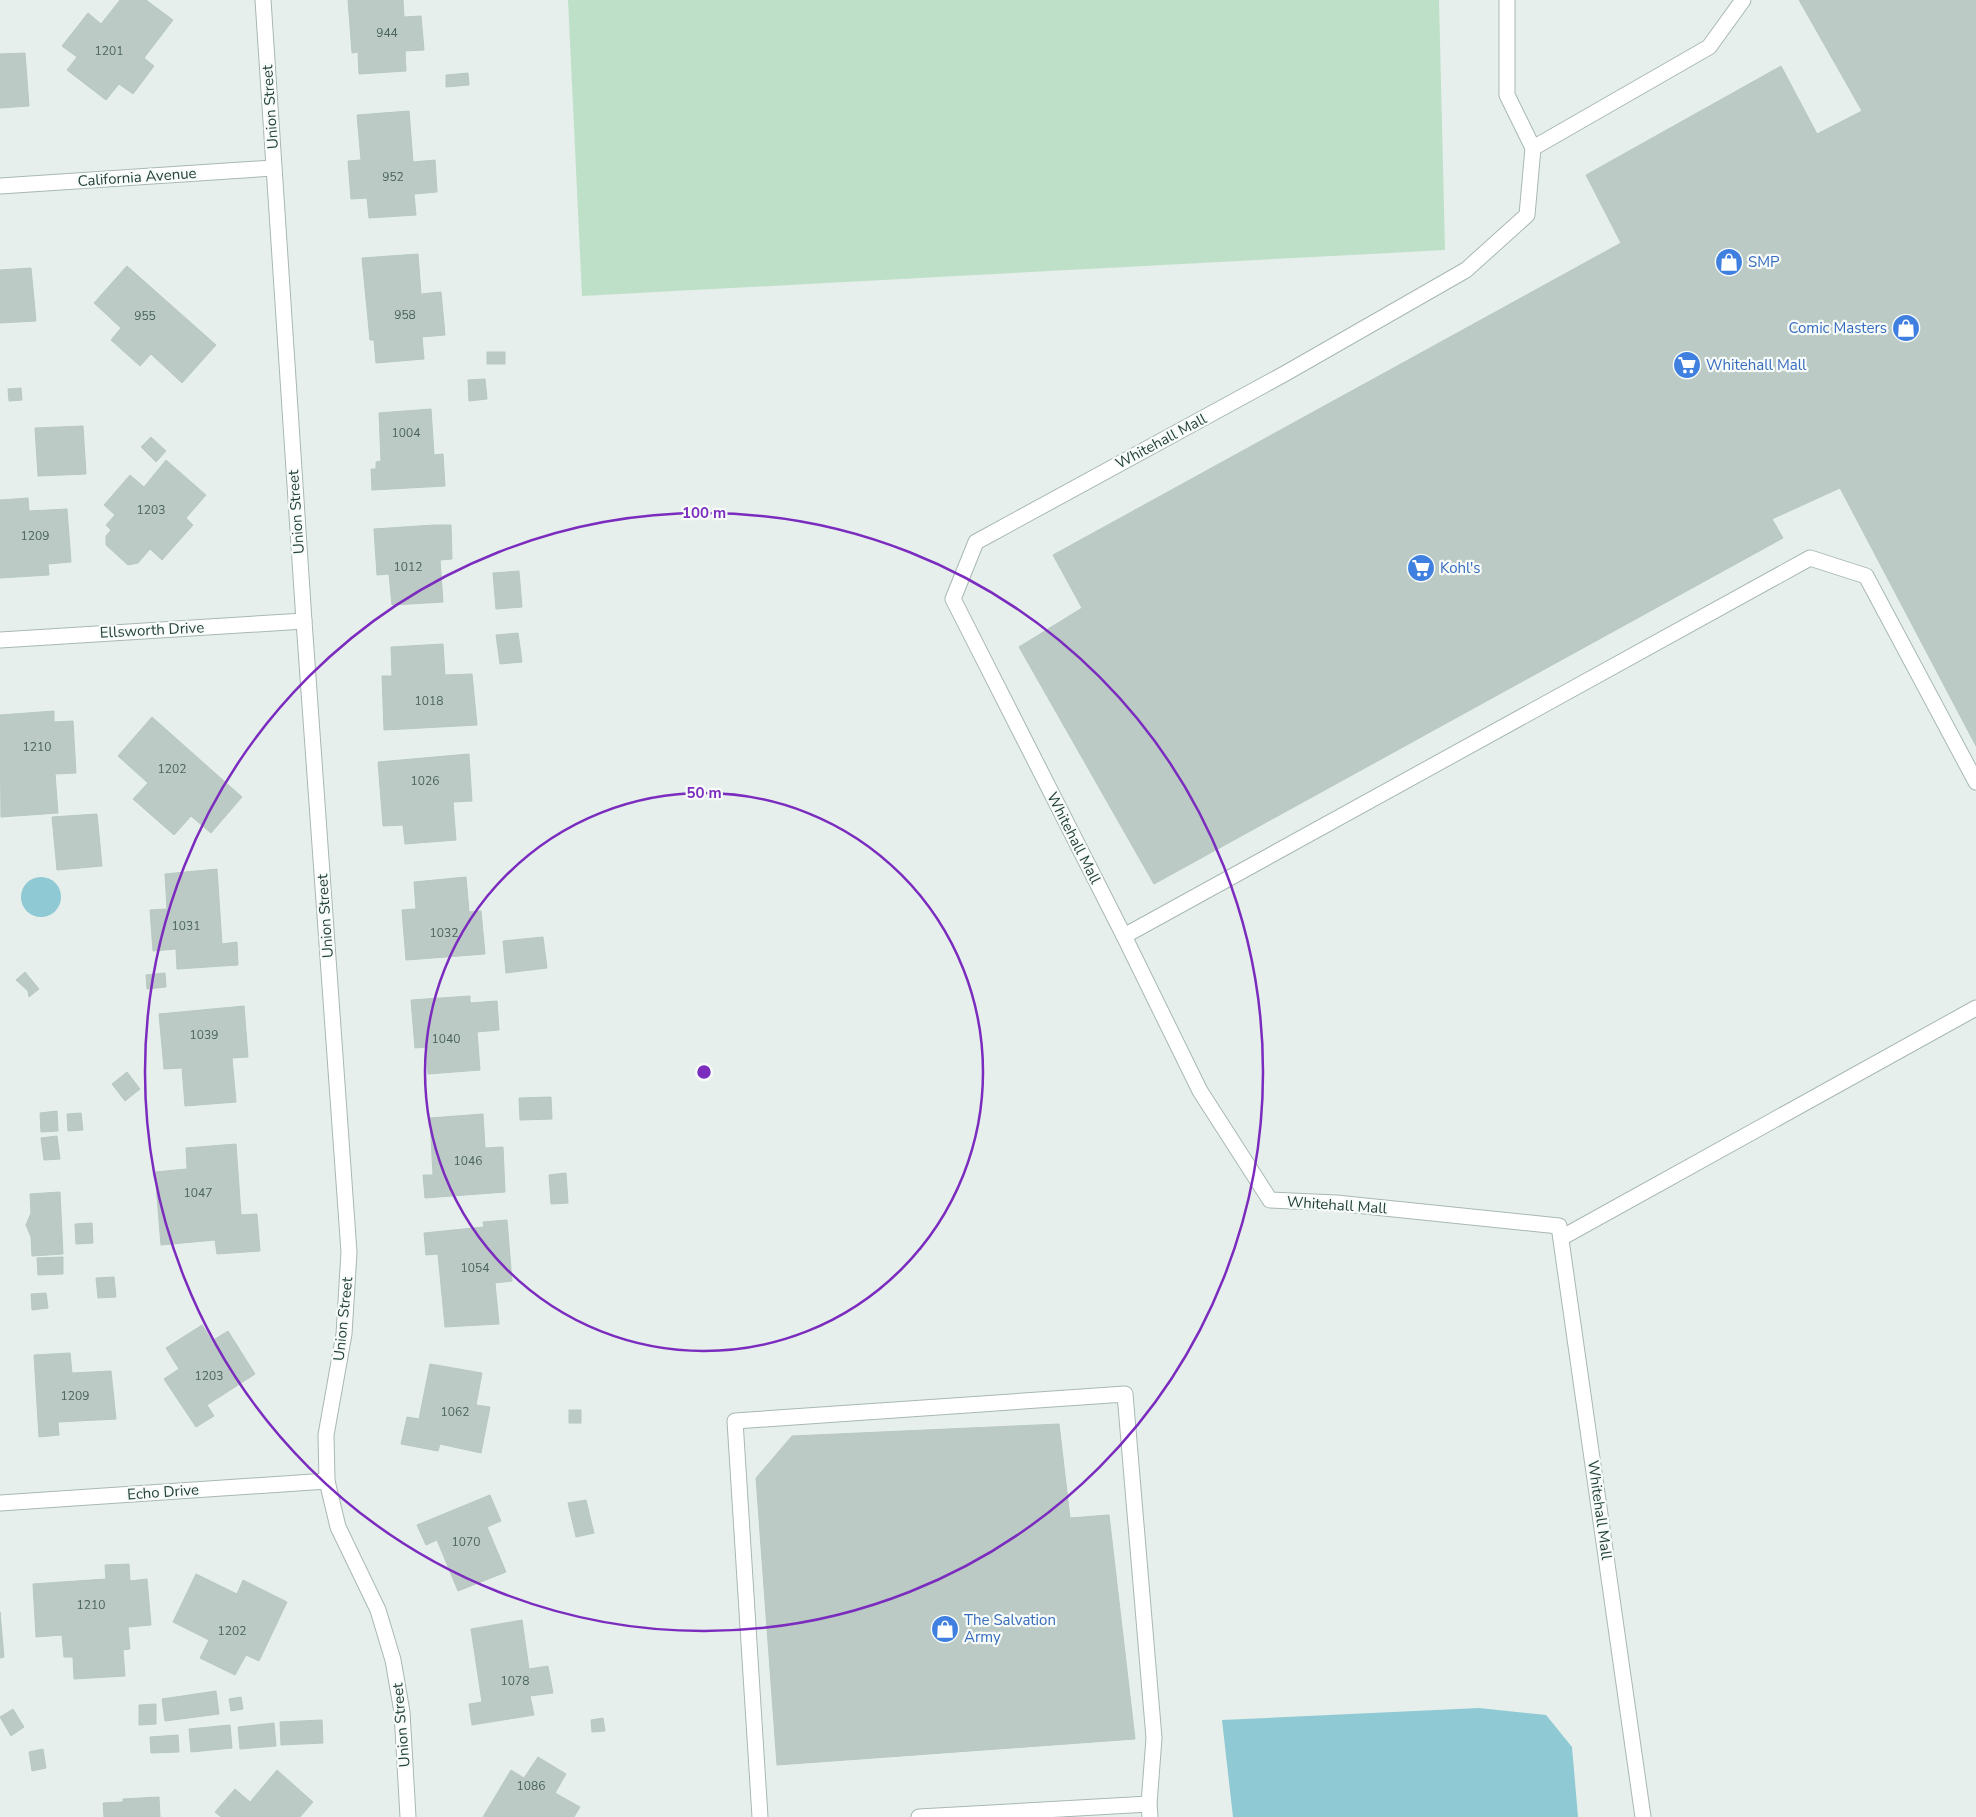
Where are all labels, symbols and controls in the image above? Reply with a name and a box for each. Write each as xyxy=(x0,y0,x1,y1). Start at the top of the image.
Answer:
house number: 944 xyxy=(376,25,398,41)
house number: 1201 xyxy=(95,43,123,59)
street label: Union Street xyxy=(257,63,283,150)
street label: California Avenue xyxy=(77,163,197,191)
house number: 952 xyxy=(382,169,404,185)
shop icon: SMP xyxy=(1714,247,1744,277)
place label: SMP xyxy=(1748,252,1780,272)
house number: 958 xyxy=(394,307,416,323)
house number: 955 xyxy=(134,308,156,324)
shop icon: Comic Masters xyxy=(1891,313,1921,343)
place label: Comic Masters xyxy=(1788,318,1887,338)
supermarket icon: Whitehall Mall xyxy=(1672,350,1702,380)
place label: Whitehall Mall xyxy=(1706,355,1807,375)
street label: Whitehall Mall xyxy=(1112,408,1211,473)
house number: 1004 xyxy=(392,425,420,441)
street label: Union Street xyxy=(283,468,309,555)
house number: 1203 xyxy=(137,502,165,518)
text: 100 m xyxy=(682,503,726,523)
house number: 1209 xyxy=(21,528,49,544)
supermarket icon: Kohl's xyxy=(1406,553,1436,583)
place label: Kohl's xyxy=(1440,558,1480,578)
house number: 1012 xyxy=(394,559,422,575)
street label: Ellsworth Drive xyxy=(99,617,205,643)
house number: 1018 xyxy=(415,693,443,709)
house number: 1210 xyxy=(23,739,51,755)
house number: 1202 xyxy=(158,761,186,777)
house number: 1026 xyxy=(411,773,439,789)
text: 50 m xyxy=(686,783,722,803)
street label: Whitehall Mall xyxy=(1042,789,1106,888)
street label: Union Street xyxy=(312,872,338,959)
house number: 1031 xyxy=(172,918,200,934)
house number: 1032 xyxy=(430,925,458,941)
house number: 1039 xyxy=(190,1027,218,1043)
house number: 1040 xyxy=(432,1031,460,1047)
centre of rings xyxy=(695,1063,713,1081)
house number: 1046 xyxy=(454,1153,482,1169)
house number: 1047 xyxy=(184,1185,212,1201)
street label: Whitehall Mall xyxy=(1286,1192,1388,1219)
house number: 1054 xyxy=(461,1260,489,1276)
street label: Union Street xyxy=(329,1275,357,1362)
house number: 1203 xyxy=(195,1368,223,1384)
house number: 1209 xyxy=(61,1388,89,1404)
house number: 1062 xyxy=(441,1404,469,1420)
street label: Whitehall Mall xyxy=(1583,1459,1617,1562)
street label: Echo Drive xyxy=(126,1480,200,1504)
house number: 1070 xyxy=(452,1534,480,1550)
house number: 1210 xyxy=(77,1597,105,1613)
place label: The Salvation Army xyxy=(964,1610,1056,1647)
shop icon: The Salvation Army xyxy=(930,1614,960,1644)
house number: 1202 xyxy=(218,1623,246,1639)
house number: 1078 xyxy=(501,1673,529,1689)
street label: Union Street xyxy=(387,1681,415,1768)
house number: 1086 xyxy=(517,1778,545,1794)

